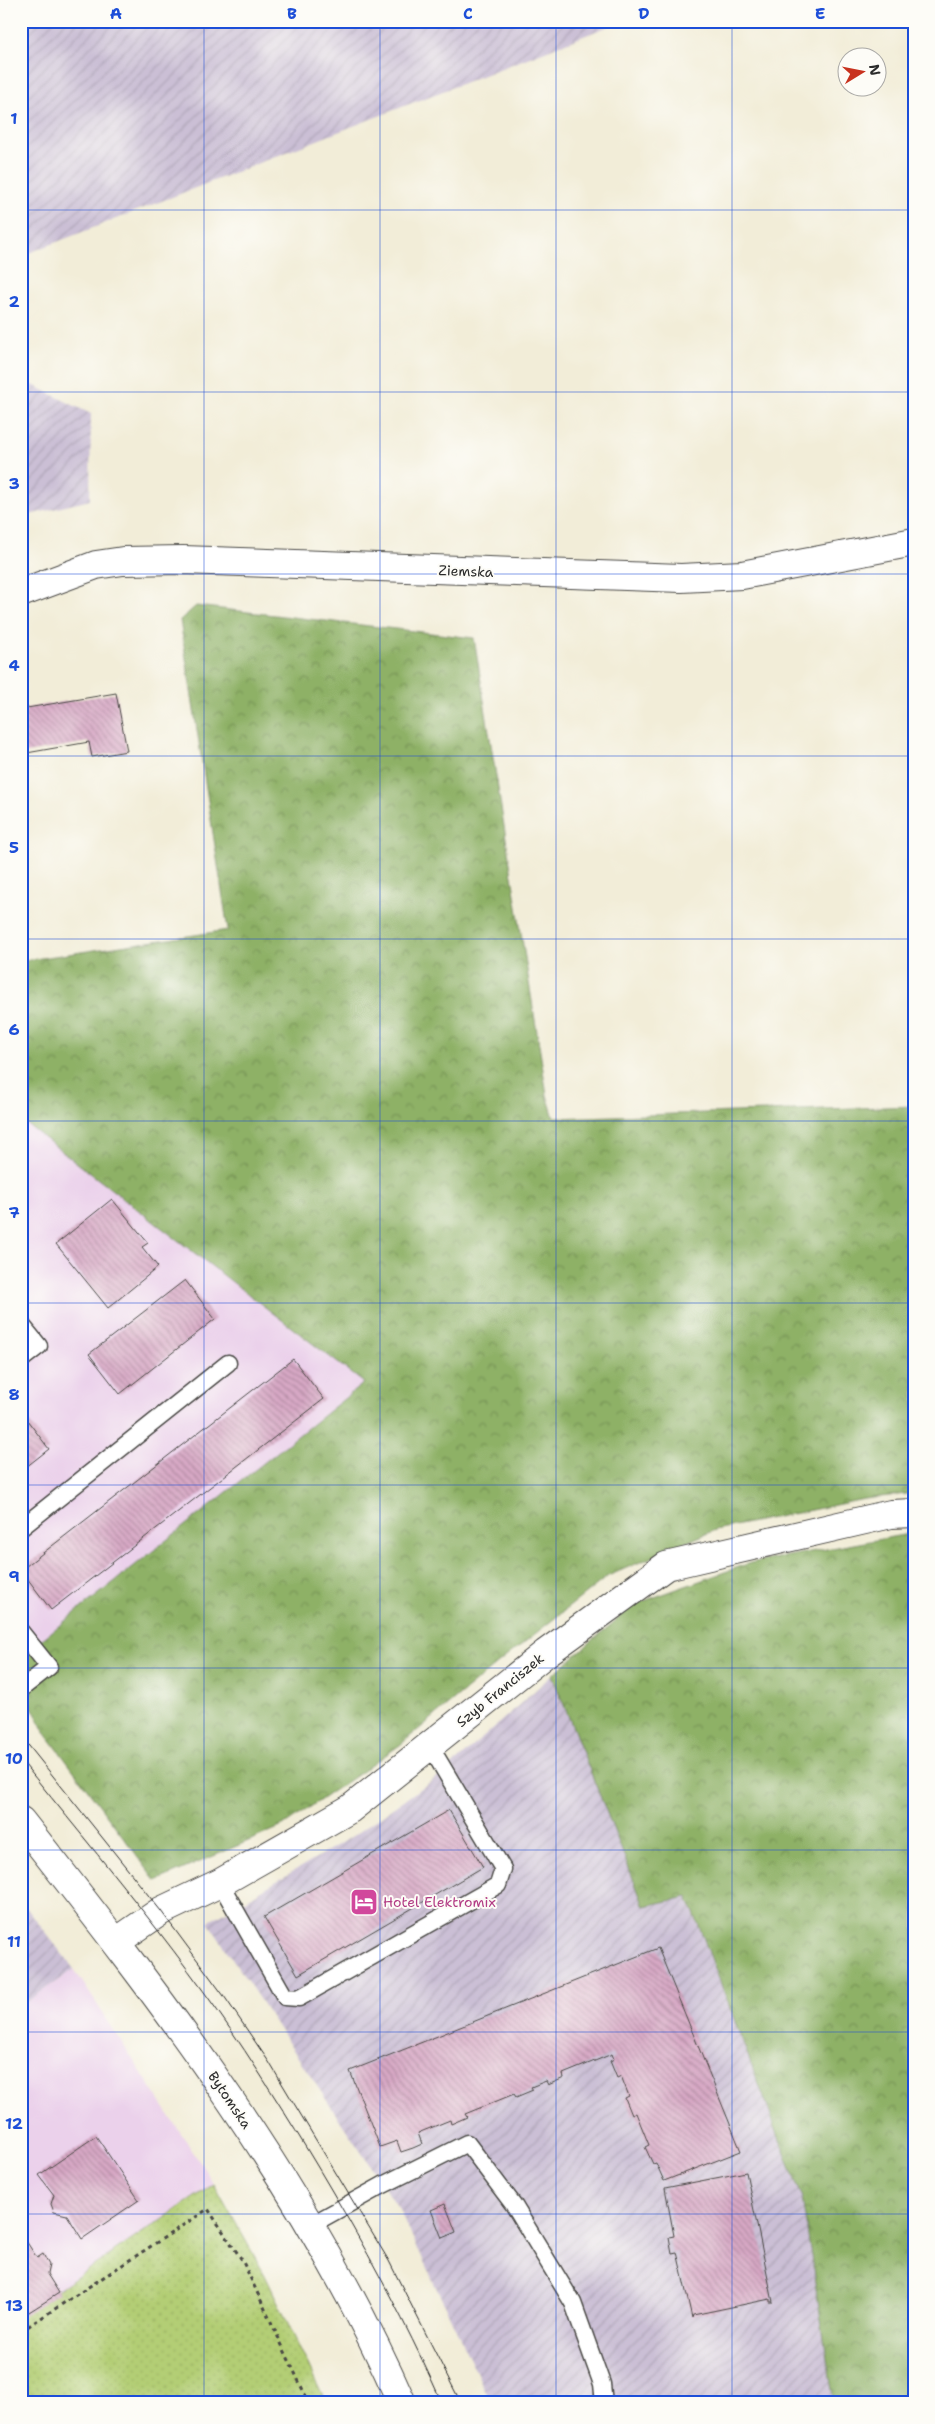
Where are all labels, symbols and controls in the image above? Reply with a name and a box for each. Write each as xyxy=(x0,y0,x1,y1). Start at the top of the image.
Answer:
text: A xyxy=(110,3,122,24)
text: B xyxy=(287,3,297,24)
text: C xyxy=(463,3,473,24)
text: D xyxy=(638,3,650,24)
text: E xyxy=(815,3,825,24)
north arrow xyxy=(838,48,888,98)
text: N xyxy=(865,63,885,77)
text: 1 xyxy=(10,108,18,129)
text: 2 xyxy=(8,291,20,312)
text: 3 xyxy=(8,473,20,494)
street label: Ziemska xyxy=(438,561,494,581)
text: 4 xyxy=(8,655,20,676)
text: 5 xyxy=(9,837,19,858)
text: 6 xyxy=(8,1019,20,1040)
text: 7 xyxy=(8,1202,20,1223)
text: 8 xyxy=(8,1384,20,1405)
text: 9 xyxy=(8,1566,20,1587)
street label: Szyb Franciszek xyxy=(453,1649,547,1731)
text: 10 xyxy=(5,1748,23,1769)
hotel icon: Hotel Elektromix xyxy=(349,1887,379,1917)
place label: Hotel Elektromix xyxy=(383,1893,496,1911)
text: 11 xyxy=(7,1931,21,1952)
street label: Bytomska xyxy=(204,2068,256,2132)
text: 12 xyxy=(5,2113,23,2134)
text: 13 xyxy=(5,2295,23,2316)

